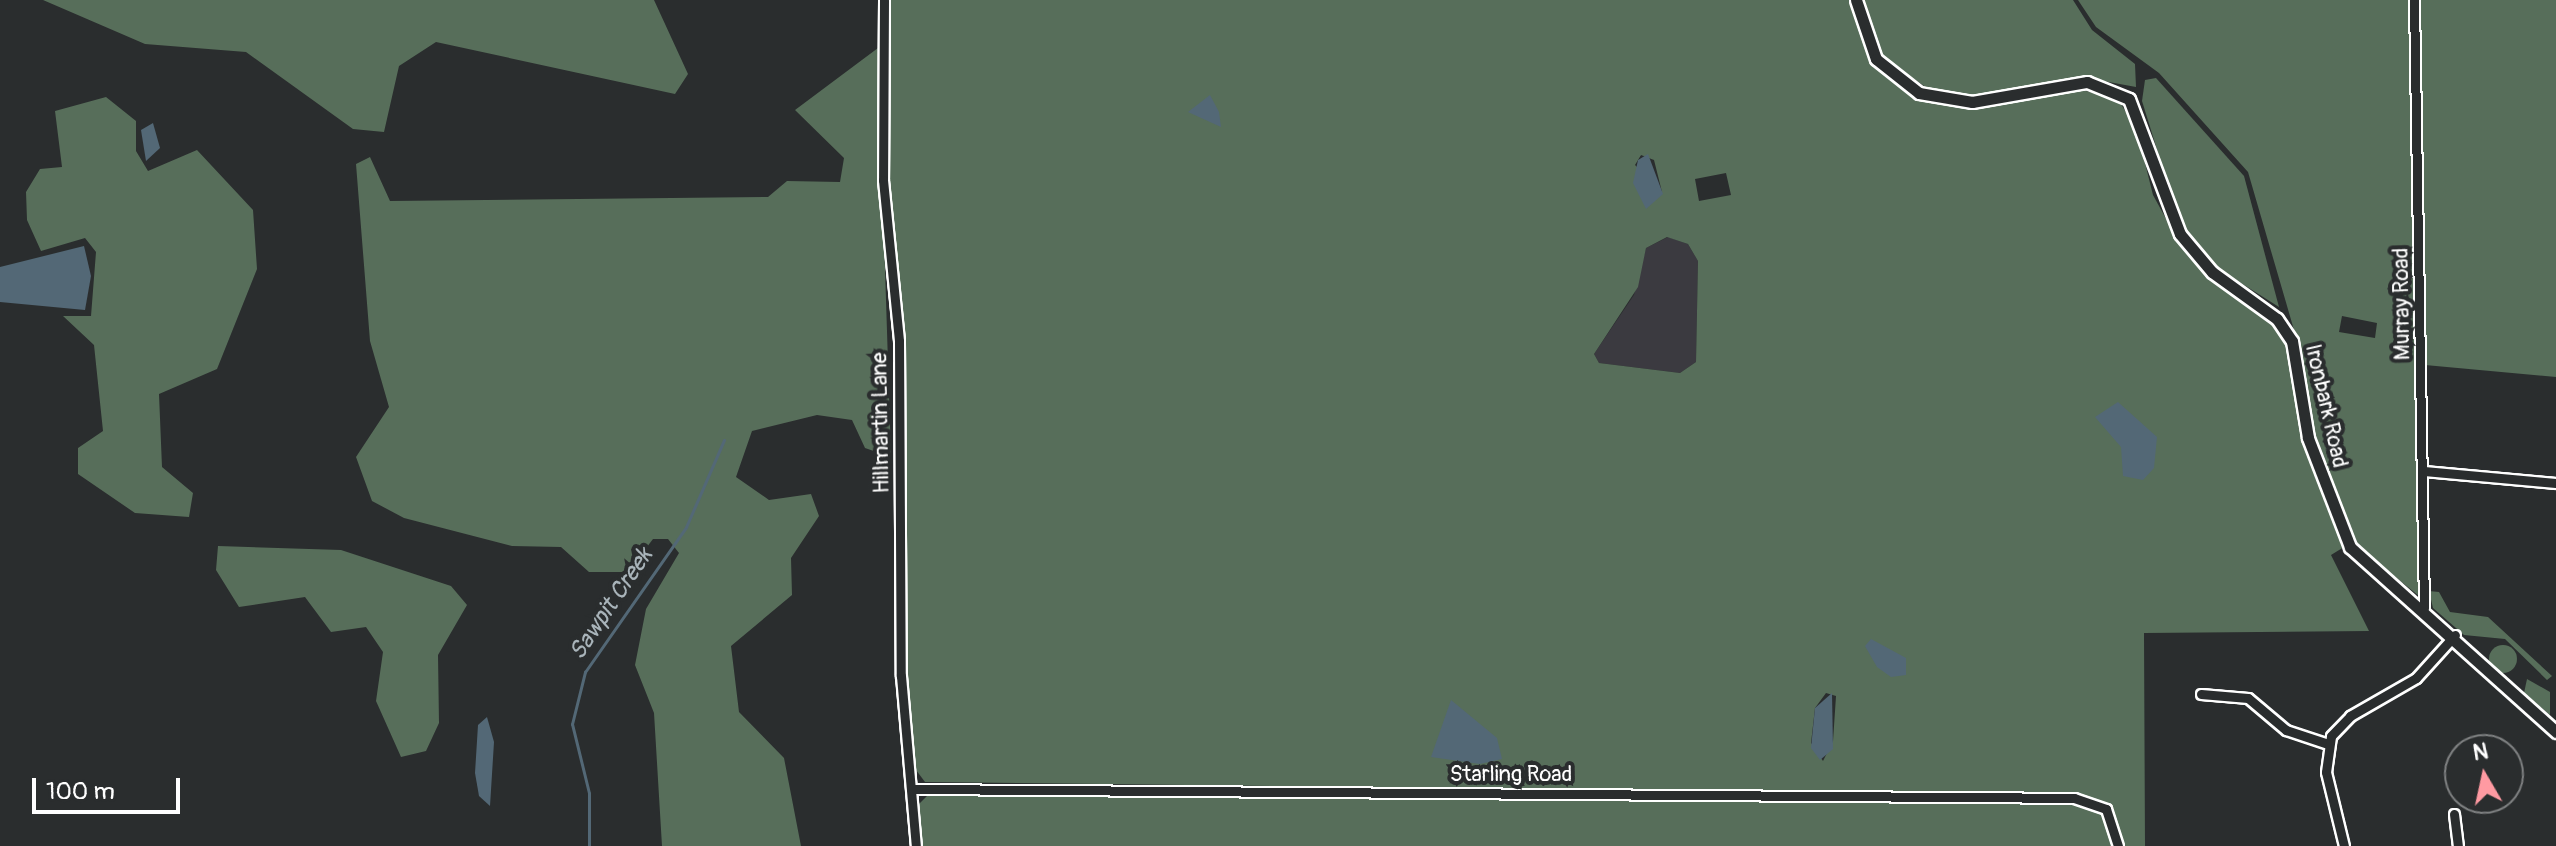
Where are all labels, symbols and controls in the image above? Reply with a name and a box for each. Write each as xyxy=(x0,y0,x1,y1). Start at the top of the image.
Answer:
street label: Murray Road xyxy=(2388,247,2416,361)
street label: Ironbark Road xyxy=(2299,342,2353,470)
street label: Hillmartin Lane xyxy=(867,352,895,494)
water label: Sawpit Creek xyxy=(563,543,659,665)
north arrow xyxy=(2444,734,2524,814)
text: N xyxy=(2471,737,2490,767)
scale bar xyxy=(36,762,184,812)
street label: Starling Road xyxy=(1450,762,1572,788)
text: 100 m xyxy=(46,777,115,806)

